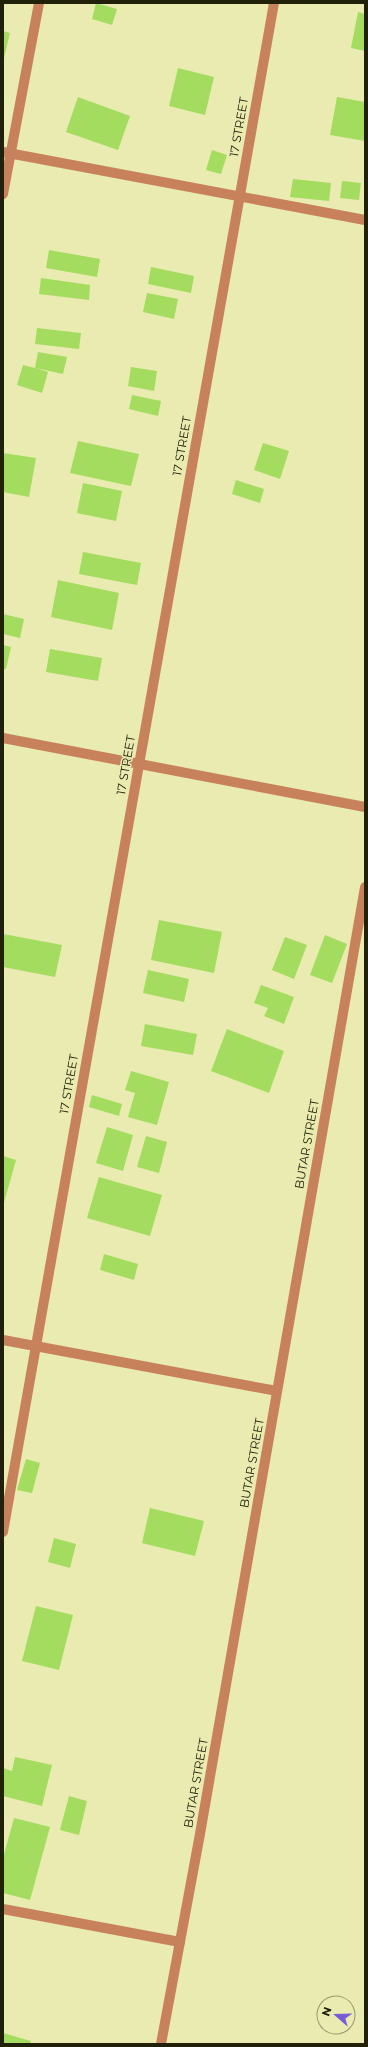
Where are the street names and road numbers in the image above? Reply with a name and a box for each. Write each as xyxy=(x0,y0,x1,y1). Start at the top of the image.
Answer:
street label: 17 STREET xyxy=(226,96,251,158)
street label: 17 STREET xyxy=(169,415,194,477)
street label: 17 STREET xyxy=(113,734,138,796)
street label: 17 STREET xyxy=(56,1053,81,1115)
street label: BUTAR STREET xyxy=(291,1098,322,1190)
street label: BUTAR STREET xyxy=(236,1417,267,1509)
street label: BUTAR STREET xyxy=(180,1737,211,1829)

